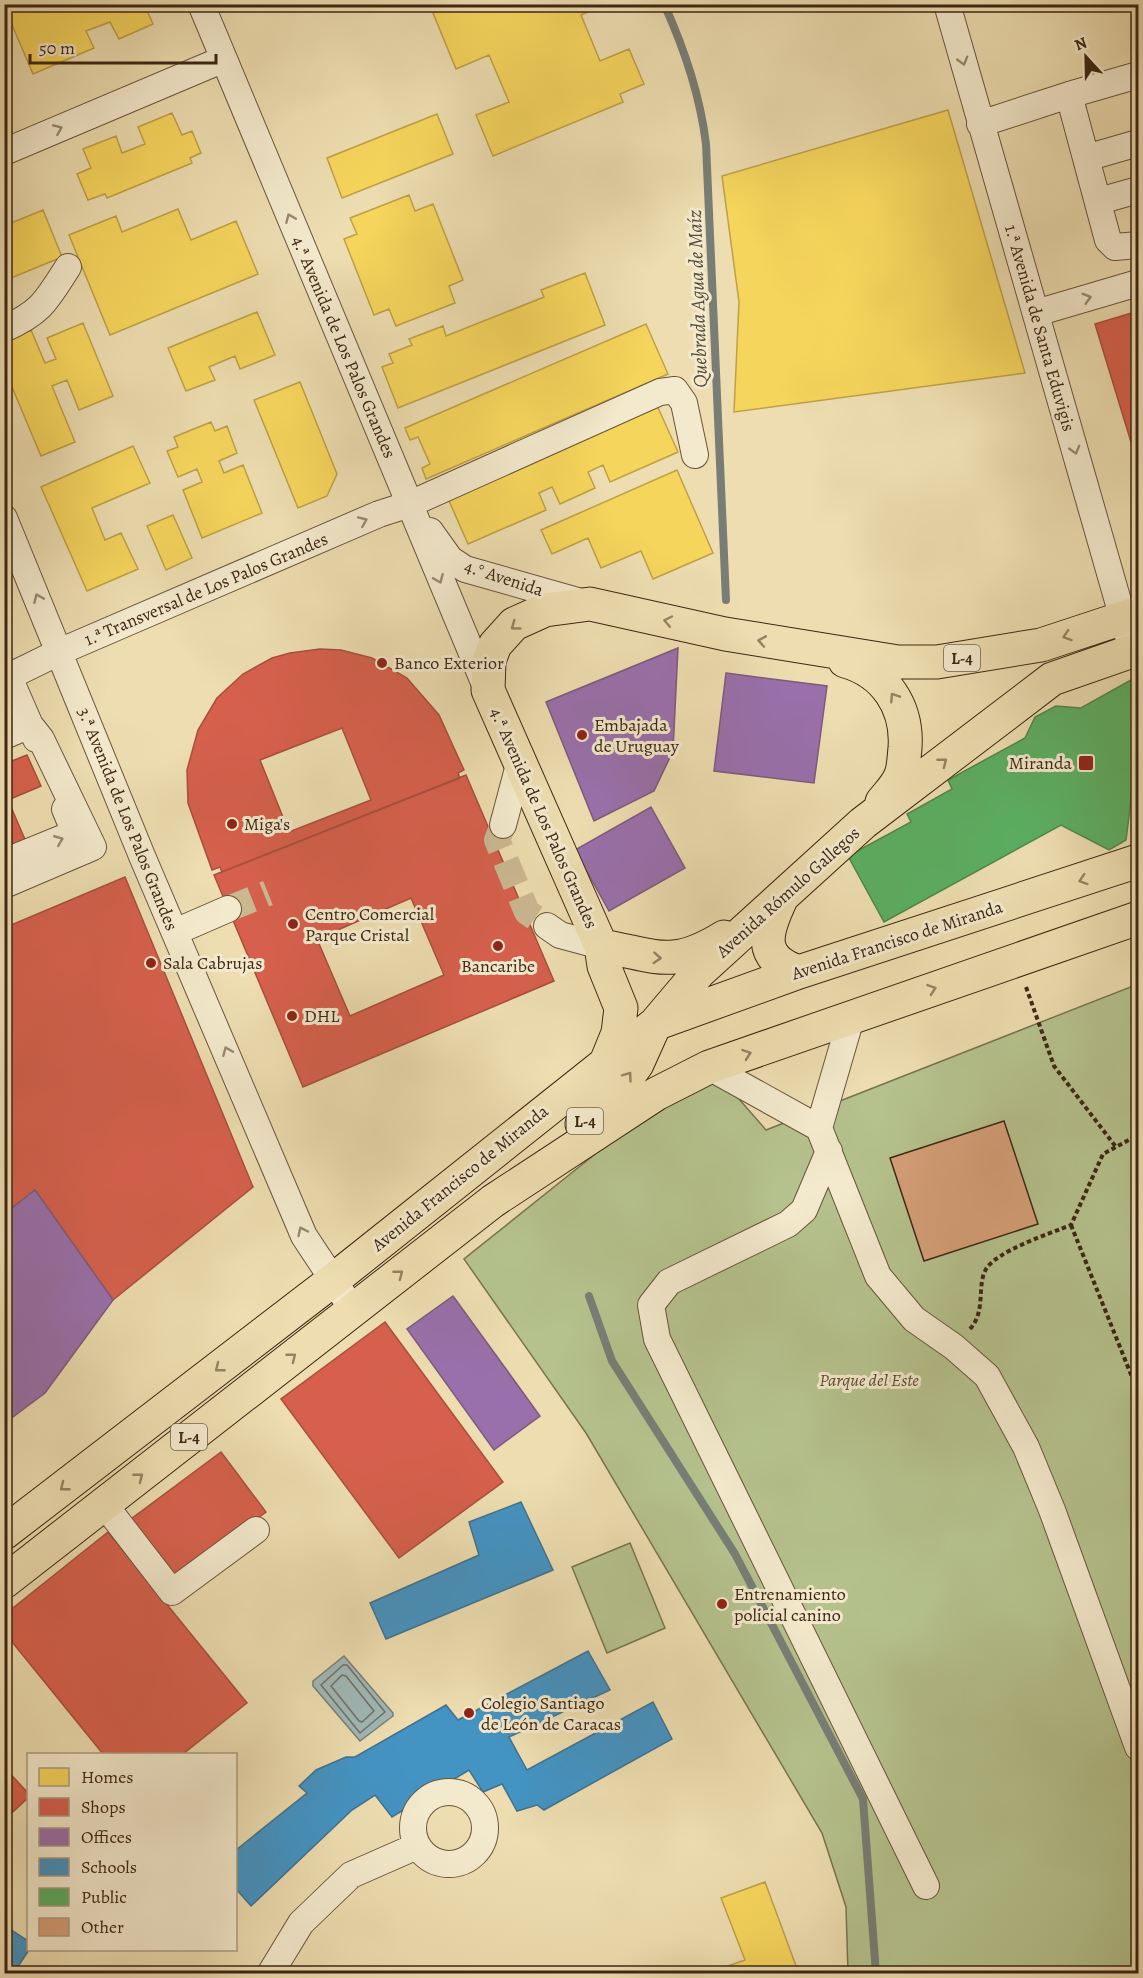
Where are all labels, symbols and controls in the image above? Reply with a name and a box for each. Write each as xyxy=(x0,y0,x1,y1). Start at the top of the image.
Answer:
scale bar xyxy=(30,27,216,65)
north arrow xyxy=(1056,27,1116,87)
text: N xyxy=(1071,32,1091,56)
text: 50 m xyxy=(39,36,75,60)
one-way arrow xyxy=(956,55,968,66)
one-way arrow xyxy=(52,124,63,136)
water label: Quebrada Agua de Maíz xyxy=(681,210,714,388)
one-way arrow xyxy=(285,213,297,224)
street label: 1.ª Avenida de Santa Eduvigis xyxy=(999,222,1081,434)
street label: 4.ª Avenida de Los Palos Grandes xyxy=(286,232,402,462)
one-way arrow xyxy=(1081,293,1092,305)
one-way arrow xyxy=(1068,444,1080,455)
one-way arrow xyxy=(357,516,368,528)
street label: 1.ª Transversal de Los Palos Grandes xyxy=(80,527,332,651)
street label: 4.° Avenida xyxy=(461,554,547,602)
one-way arrow xyxy=(432,572,444,583)
one-way arrow xyxy=(33,593,45,604)
one-way arrow xyxy=(663,615,673,628)
one-way arrow xyxy=(511,619,522,630)
one-way arrow xyxy=(1062,629,1073,642)
one-way arrow xyxy=(757,635,766,647)
road number: L-4 xyxy=(944,645,980,671)
place label: Banco Exterior xyxy=(394,651,504,675)
marker: Banco Exterior xyxy=(375,656,389,670)
one-way arrow xyxy=(890,693,901,704)
street label: 3.ª Avenida de Los Palos Grandes xyxy=(72,704,184,934)
street label: 4.ª Avenida de Los Palos Grandes xyxy=(484,704,604,932)
place label: Embajada de Uruguay xyxy=(594,713,680,758)
marker: Embajada de Uruguay xyxy=(575,728,589,742)
place label: Miranda xyxy=(1009,751,1073,775)
marker: Miranda xyxy=(1077,754,1095,772)
one-way arrow xyxy=(936,758,947,769)
place label: Miga's xyxy=(244,812,290,836)
marker: Miga's xyxy=(225,817,239,831)
street label: Avenida Rómulo Gallegos xyxy=(710,821,865,964)
one-way arrow xyxy=(52,835,63,847)
one-way arrow xyxy=(1078,873,1089,885)
street label: Avenida Francisco de Miranda xyxy=(787,894,1006,986)
place label: Centro Comercial Parque Cristal xyxy=(305,902,435,947)
marker: Centro Comercial Parque Cristal xyxy=(286,917,300,931)
marker: Bancaribe xyxy=(491,939,505,953)
place label: Sala Cabrujas xyxy=(163,951,262,975)
one-way arrow xyxy=(653,951,662,964)
place label: Bancaribe xyxy=(461,954,535,978)
marker: Sala Cabrujas xyxy=(144,956,158,970)
one-way arrow xyxy=(926,984,937,997)
place label: DHL xyxy=(304,1004,340,1028)
marker: DHL xyxy=(285,1009,299,1023)
one-way arrow xyxy=(222,1046,234,1057)
one-way arrow xyxy=(742,1048,752,1061)
one-way arrow xyxy=(621,1072,632,1083)
street label: Avenida Francisco de Miranda xyxy=(366,1099,554,1257)
road number: L-4 xyxy=(567,1108,603,1134)
one-way arrow xyxy=(298,1226,310,1237)
one-way arrow xyxy=(392,1270,403,1281)
one-way arrow xyxy=(286,1353,297,1364)
one-way arrow xyxy=(214,1360,225,1371)
park label: Parque del Este xyxy=(819,1368,919,1392)
road number: L-4 xyxy=(171,1424,207,1450)
one-way arrow xyxy=(132,1473,143,1484)
one-way arrow xyxy=(60,1479,71,1490)
place label: Entrenamiento policial canino xyxy=(734,1582,846,1627)
marker: Entrenamiento policial canino xyxy=(715,1597,729,1611)
place label: Colegio Santiago de León de Caracas xyxy=(481,1691,621,1736)
marker: Colegio Santiago de León de Caracas xyxy=(462,1706,476,1720)
legend xyxy=(27,1753,237,1951)
text: Homes xyxy=(81,1765,133,1789)
text: Shops xyxy=(81,1795,126,1819)
text: Offices xyxy=(81,1825,132,1849)
text: Schools xyxy=(81,1855,137,1879)
text: Public xyxy=(81,1885,127,1909)
text: Other xyxy=(81,1915,124,1939)

